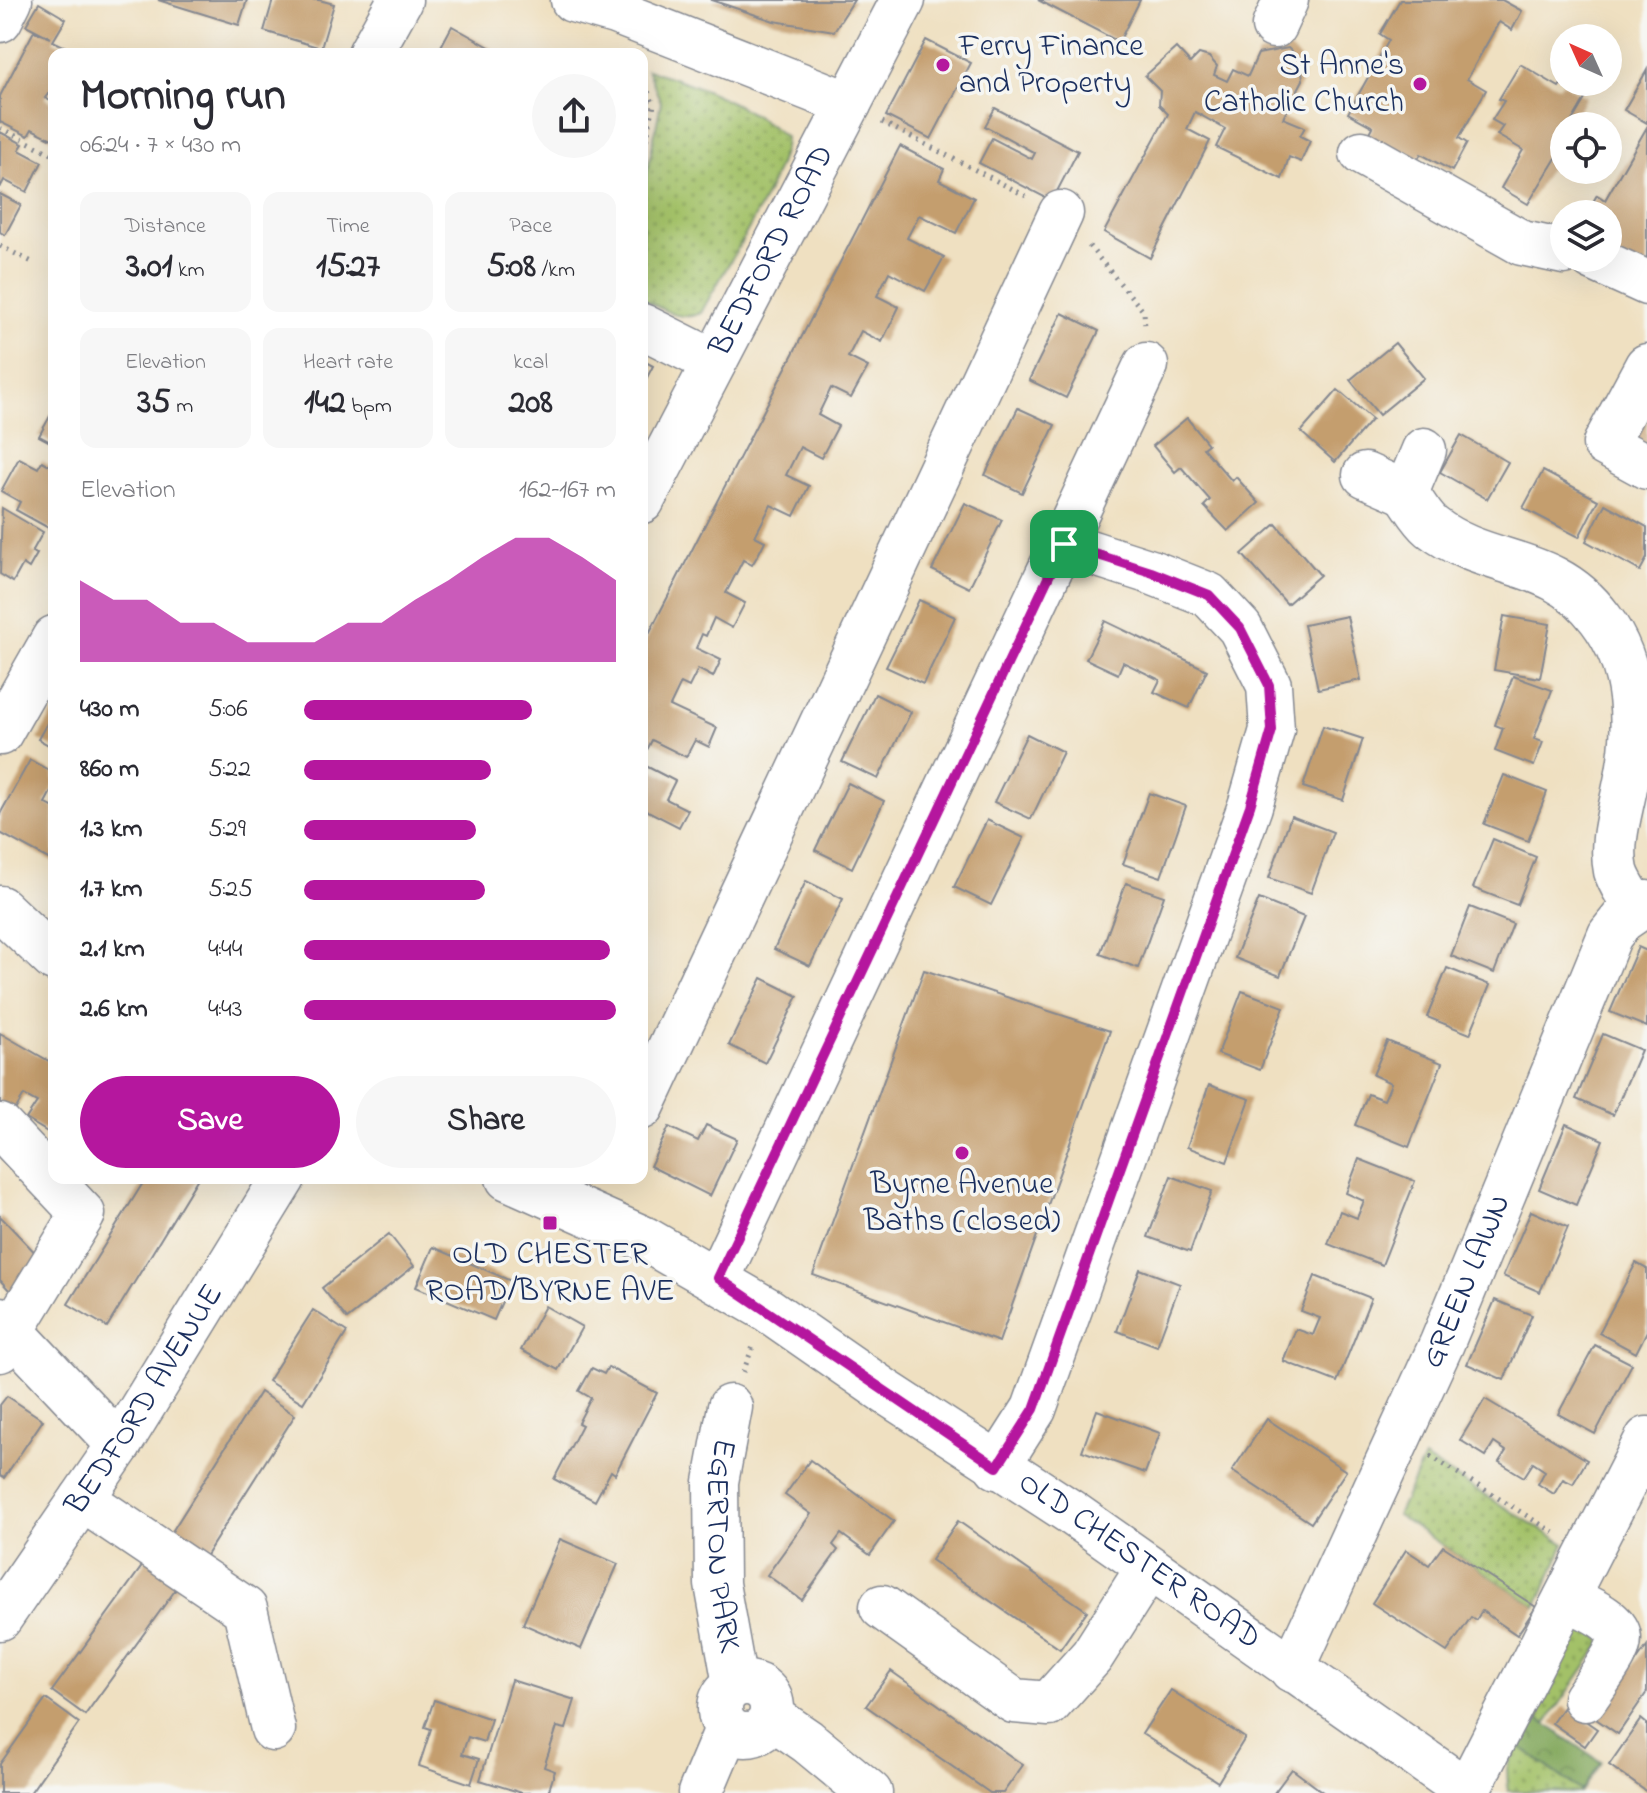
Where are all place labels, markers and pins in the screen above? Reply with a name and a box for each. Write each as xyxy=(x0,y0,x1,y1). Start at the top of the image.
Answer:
place label: Ferry Finance and Property xyxy=(958,24,1144,108)
place label: St Anne's Catholic Church xyxy=(1204,43,1404,127)
marker: Ferry Finance and Property xyxy=(934,56,952,74)
marker: St Anne's Catholic Church xyxy=(1411,75,1429,93)
pin xyxy=(1030,510,1098,578)
marker: Byrne Avenue Baths (closed) xyxy=(953,1144,971,1162)
place label: Byrne Avenue Baths (closed) xyxy=(863,1162,1060,1246)
marker: OLD CHESTER ROAD/BYRNE AVE xyxy=(541,1214,559,1232)
place label: OLD CHESTER ROAD/BYRNE AVE xyxy=(425,1232,675,1316)

